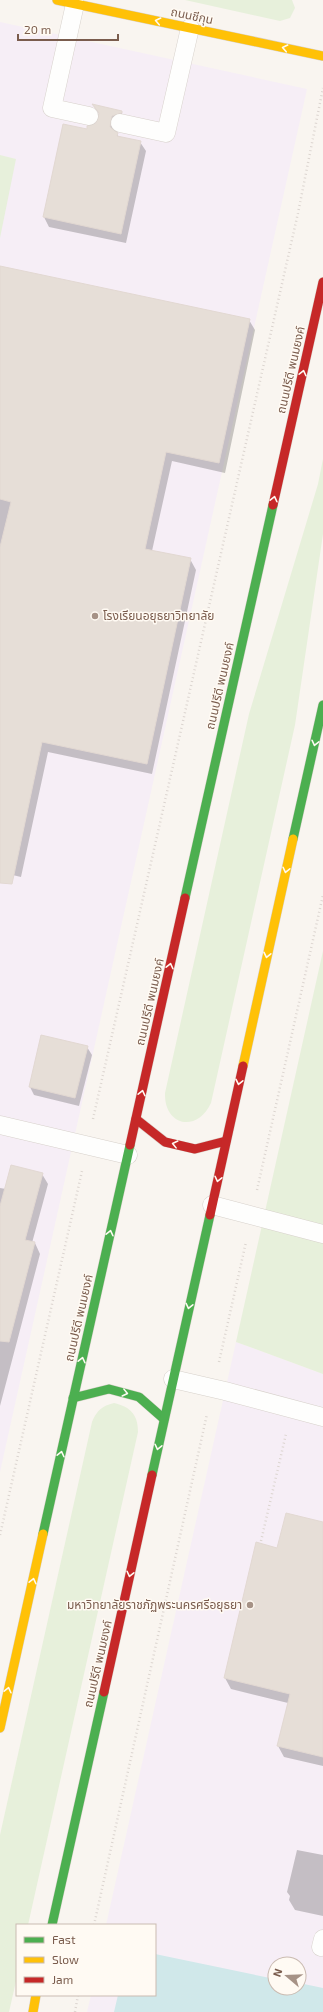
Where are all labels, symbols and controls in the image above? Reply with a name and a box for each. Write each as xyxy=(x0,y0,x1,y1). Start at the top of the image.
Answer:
street label: ถนนชีกุน xyxy=(169,4,215,27)
scale bar xyxy=(18,16,118,42)
one-way arrow xyxy=(155,18,161,26)
text: 20 m xyxy=(24,22,51,36)
one-way arrow xyxy=(282,45,288,53)
street label: ถนนปรีดี พนมยงค์ xyxy=(273,325,307,415)
one-way arrow xyxy=(298,369,306,376)
one-way arrow xyxy=(270,496,278,503)
place label: โรงเรียนอยุธยาวิทยาลัย xyxy=(103,608,214,623)
marker: โรงเรียนอยุธยาวิทยาลัย xyxy=(90,611,100,621)
street label: ถนนปรีดี พนมยงค์ xyxy=(202,641,236,731)
one-way arrow xyxy=(311,740,319,746)
one-way arrow xyxy=(283,866,291,873)
one-way arrow xyxy=(264,952,272,958)
street label: ถนนปรีดี พนมยงค์ xyxy=(132,957,166,1047)
one-way arrow xyxy=(166,963,174,969)
one-way arrow xyxy=(236,1079,244,1085)
one-way arrow xyxy=(138,1090,146,1096)
one-way arrow xyxy=(172,1141,178,1149)
one-way arrow xyxy=(214,1176,222,1182)
one-way arrow xyxy=(106,1230,114,1236)
street label: ถนนปรีดี พนมยงค์ xyxy=(61,1273,95,1363)
one-way arrow xyxy=(186,1303,194,1309)
one-way arrow xyxy=(77,1357,85,1363)
one-way arrow xyxy=(122,1389,128,1397)
one-way arrow xyxy=(155,1444,163,1450)
one-way arrow xyxy=(56,1451,65,1458)
one-way arrow xyxy=(127,1570,135,1577)
one-way arrow xyxy=(28,1578,36,1584)
place label: มหาวิทยาลัยราชภัฏพระนครศรีอยุธยา xyxy=(67,1597,242,1612)
marker: มหาวิทยาลัยราชภัฏพระนครศรีอยุธยา xyxy=(245,1600,255,1610)
street label: ถนนปรีดี พนมยงค์ xyxy=(80,1619,114,1709)
one-way arrow xyxy=(4,1687,12,1693)
legend xyxy=(16,1924,156,1996)
text: Fast xyxy=(52,1932,76,1946)
text: Slow xyxy=(52,1952,79,1966)
north arrow xyxy=(267,1956,307,1996)
text: N xyxy=(270,1967,285,1978)
text: Jam xyxy=(52,1972,73,1986)

